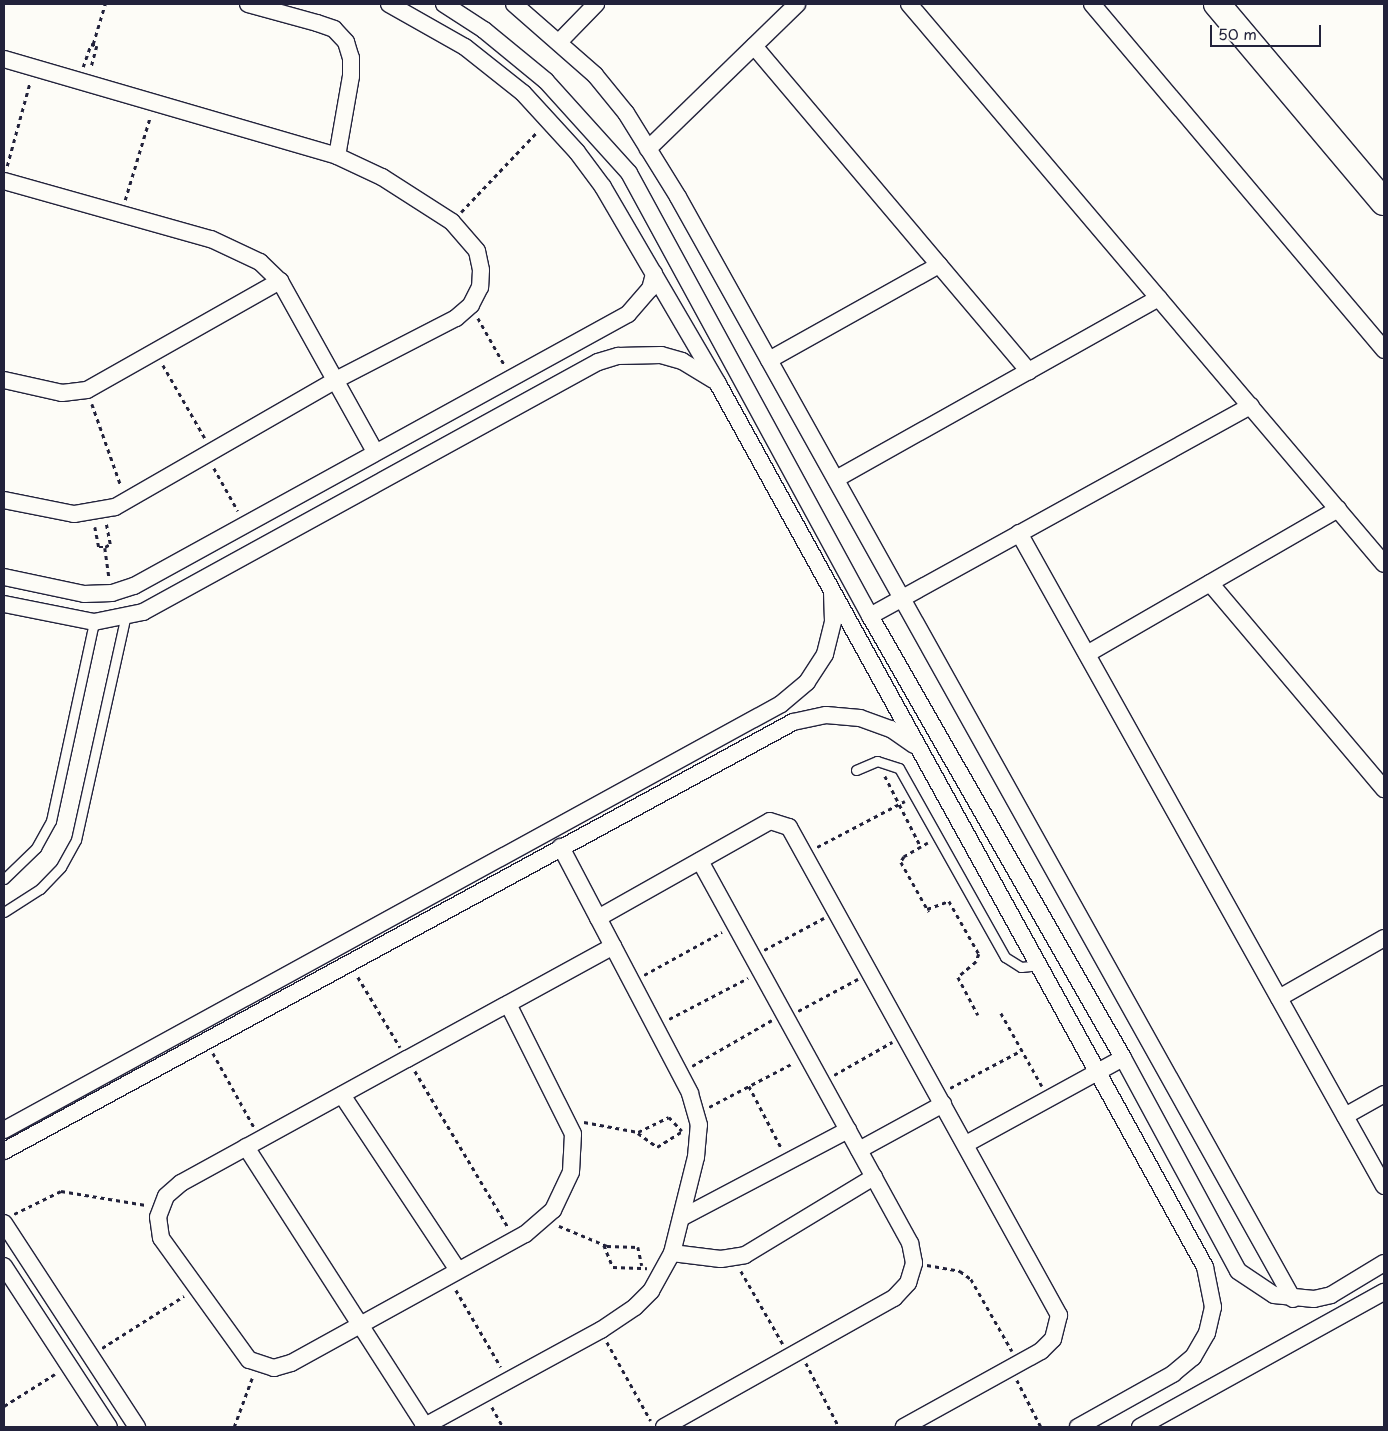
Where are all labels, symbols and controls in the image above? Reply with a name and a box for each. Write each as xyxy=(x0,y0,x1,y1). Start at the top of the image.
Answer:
scale bar xyxy=(1213,15,1324,47)
text: 50 m xyxy=(1218,22,1257,45)

